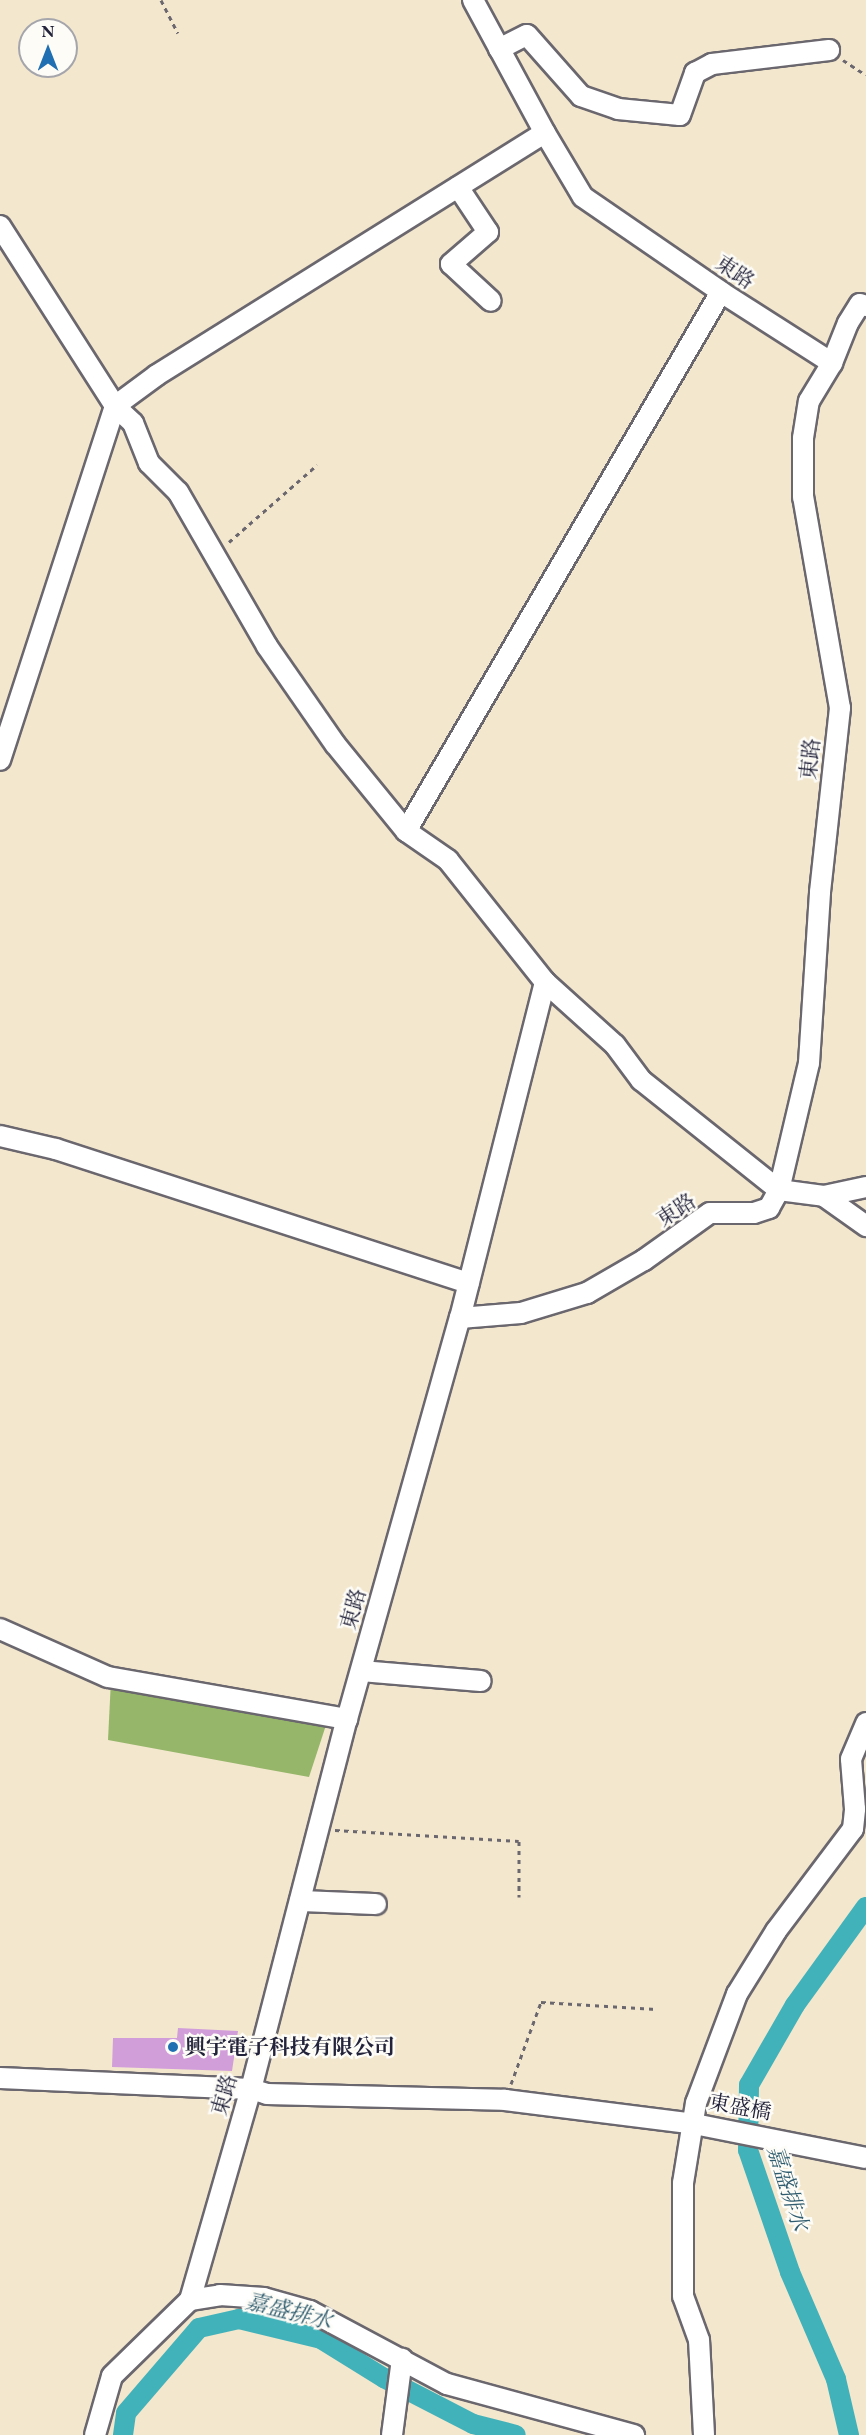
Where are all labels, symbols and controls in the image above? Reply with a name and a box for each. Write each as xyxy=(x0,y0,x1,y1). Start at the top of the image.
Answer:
north arrow xyxy=(18,18,78,78)
text: N xyxy=(42,21,54,42)
street label: 東路 xyxy=(711,250,759,294)
street label: 東路 xyxy=(795,737,825,781)
street label: 東路 xyxy=(652,1188,700,1232)
street label: 東路 xyxy=(335,1585,371,1633)
place label: 興宇電子科技有限公司 xyxy=(185,2034,395,2060)
marker: 興宇電子科技有限公司 xyxy=(166,2040,180,2054)
street label: 東路 xyxy=(206,2071,242,2119)
street label: 東盛橋 xyxy=(707,2089,773,2125)
water label: 嘉盛排水 xyxy=(762,2142,814,2234)
water label: 嘉盛排水 xyxy=(243,2288,335,2334)

